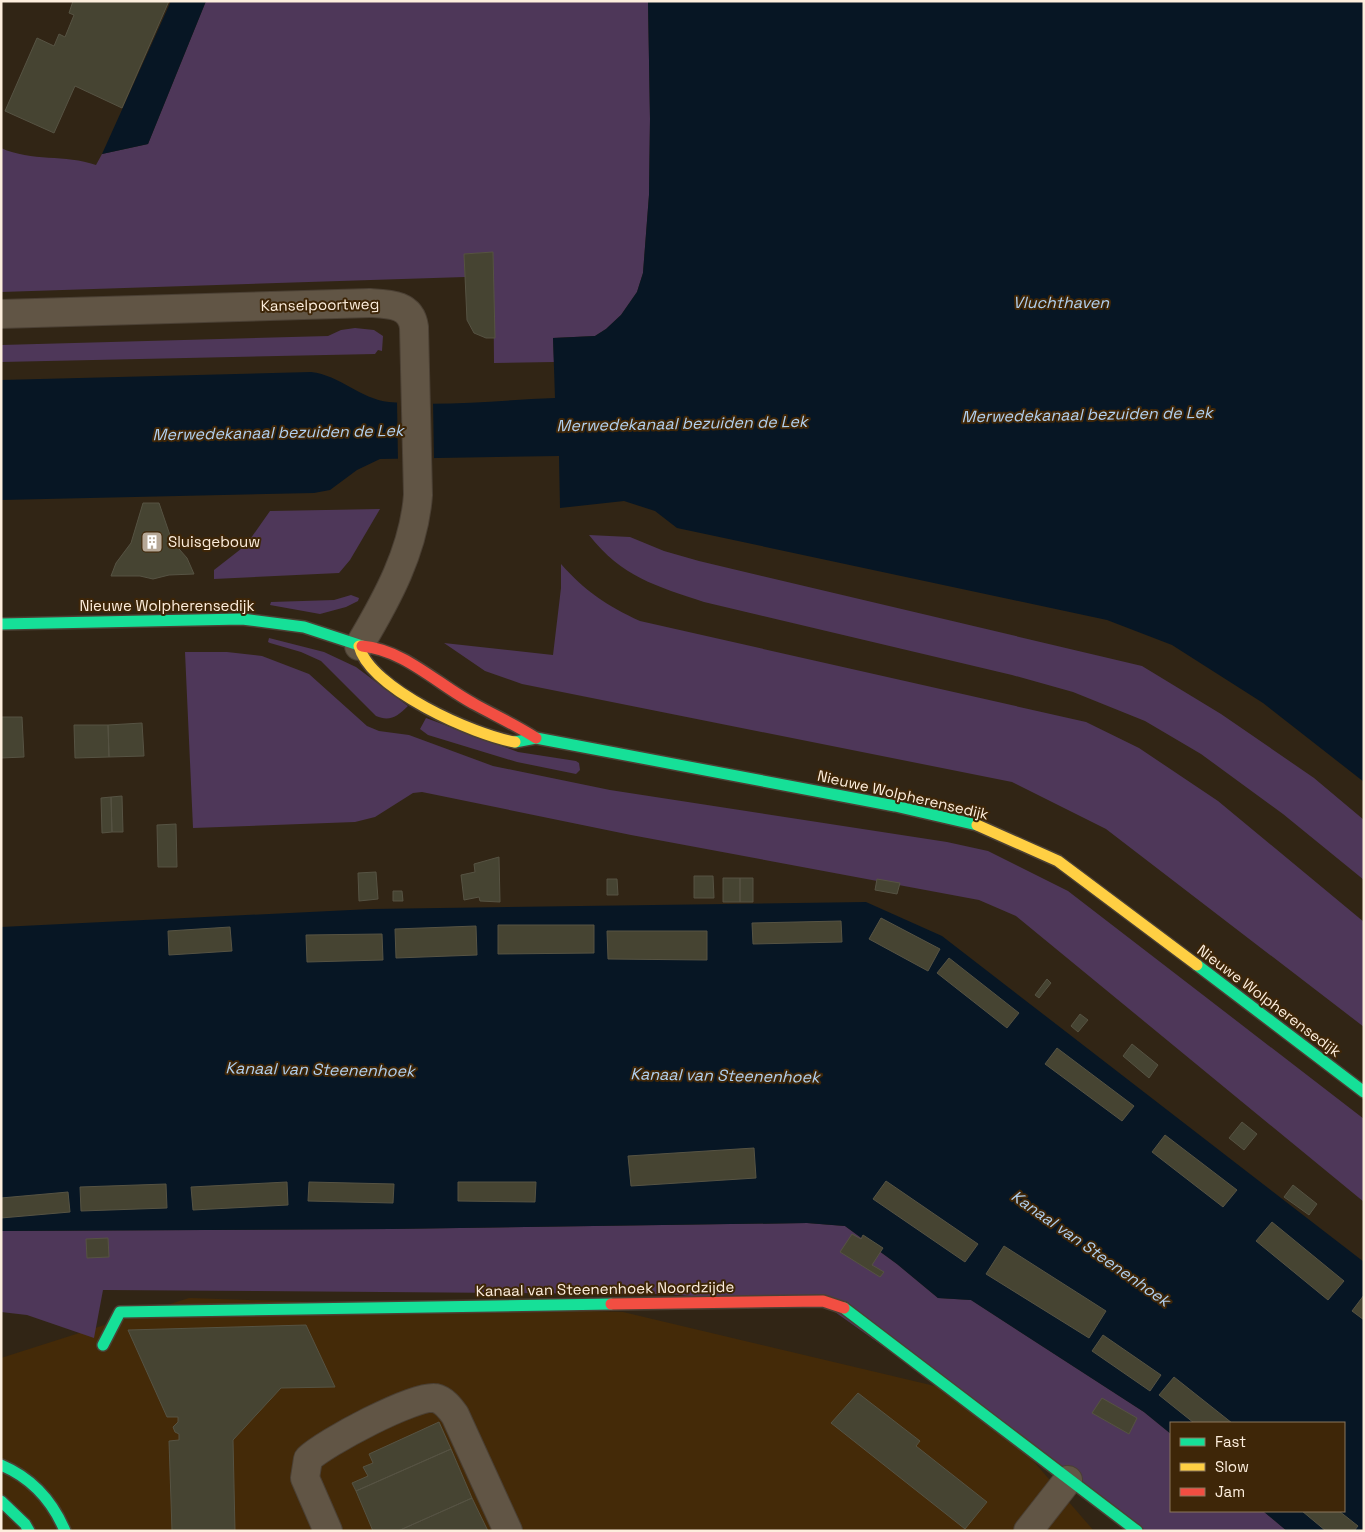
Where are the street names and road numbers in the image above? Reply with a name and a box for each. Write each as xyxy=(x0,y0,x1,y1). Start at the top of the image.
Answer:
street label: Kanselpoortweg xyxy=(261,294,379,315)
street label: Nieuwe Wolpherensedijk xyxy=(79,596,255,615)
street label: Nieuwe Wolpherensedijk xyxy=(816,766,991,823)
street label: Nieuwe Wolpherensedijk xyxy=(1194,940,1345,1061)
street label: Kanaal van Steenenhoek Noordzijde xyxy=(476,1277,735,1300)

